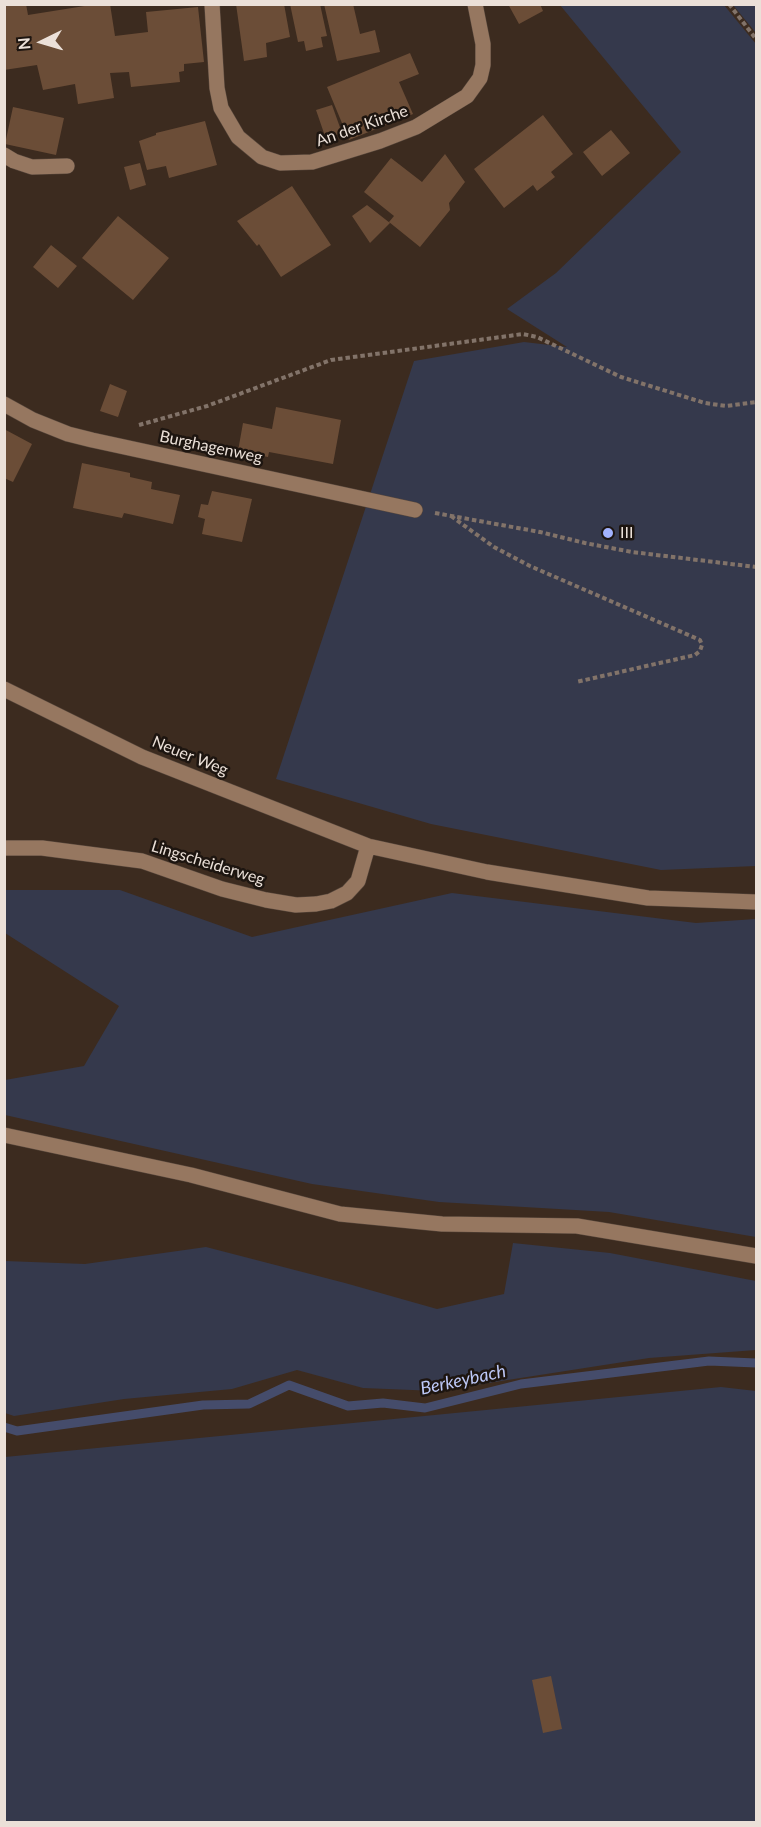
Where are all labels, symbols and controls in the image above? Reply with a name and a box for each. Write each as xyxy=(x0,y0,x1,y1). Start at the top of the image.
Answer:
north arrow xyxy=(12,12,72,72)
text: N xyxy=(14,37,34,51)
street label: An der Kirche xyxy=(313,101,411,151)
street label: Burghagenweg xyxy=(158,427,264,467)
place label: III xyxy=(620,523,633,543)
marker: III xyxy=(601,526,615,540)
street label: Neuer Weg xyxy=(149,732,231,780)
street label: Lingscheiderweg xyxy=(149,837,267,889)
water label: Berkeybach xyxy=(418,1360,508,1400)

